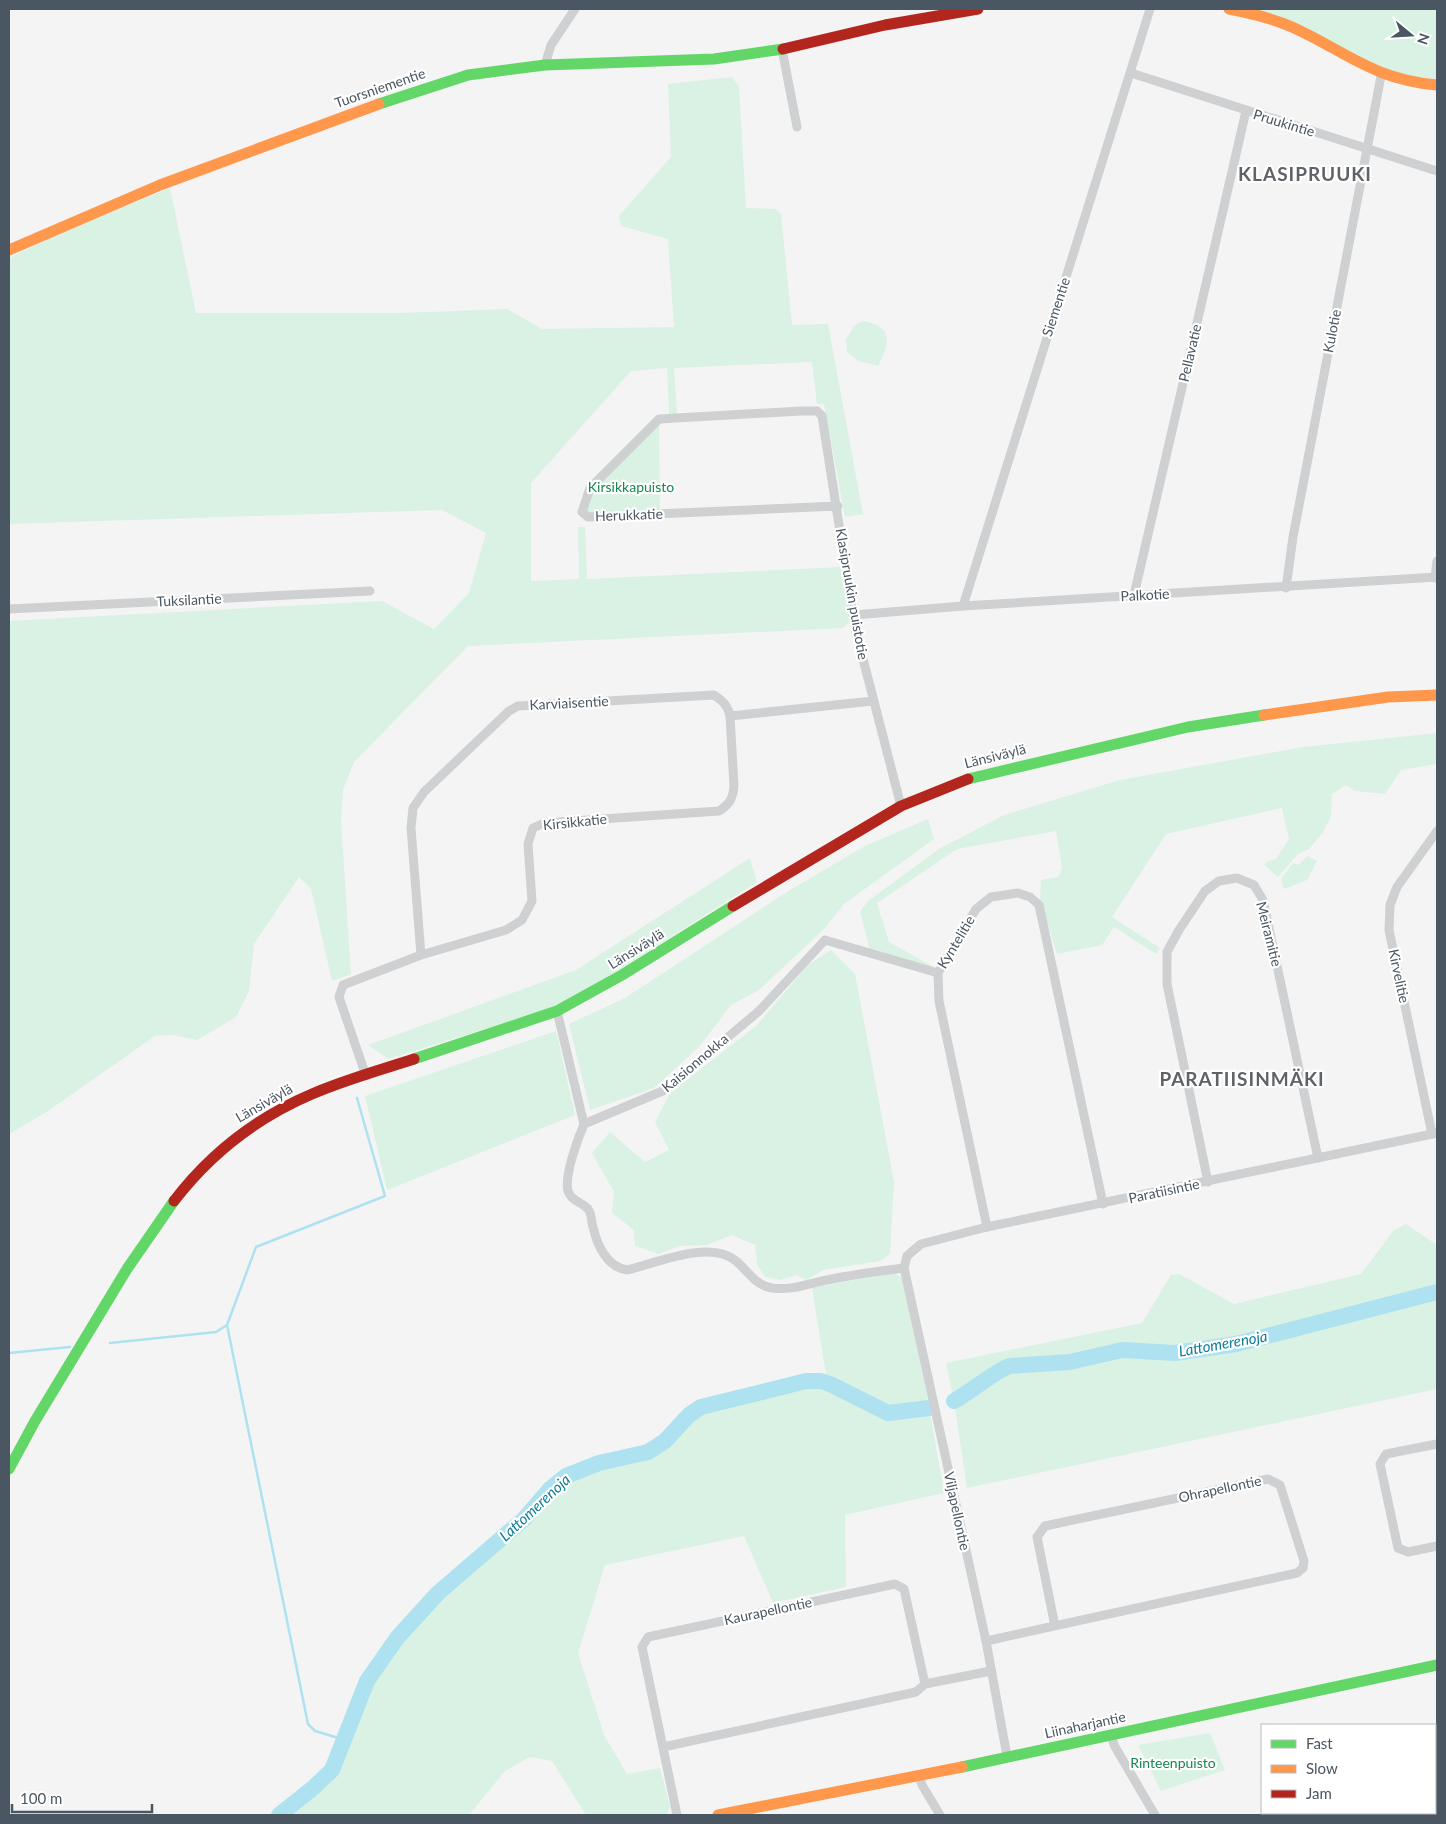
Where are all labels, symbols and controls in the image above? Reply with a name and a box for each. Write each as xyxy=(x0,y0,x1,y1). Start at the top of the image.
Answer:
north arrow xyxy=(1386,10,1436,60)
text: N xyxy=(1414,31,1434,47)
street label: Tuorsniementie xyxy=(332,64,427,111)
street label: Pruukintie xyxy=(1251,105,1317,140)
district label: KLASIPRUUKI xyxy=(1238,162,1372,185)
street label: Siementie xyxy=(1038,275,1073,338)
street label: Kulotie xyxy=(1319,308,1344,354)
street label: Pellavatie xyxy=(1175,322,1204,383)
park label: Kirsikkapuisto xyxy=(588,478,674,495)
street label: Herukkatie xyxy=(595,505,663,524)
street label: Klasipruukin puistotie xyxy=(833,527,872,661)
street label: Palkotie xyxy=(1120,585,1170,604)
street label: Tuksilantie xyxy=(156,589,222,610)
street label: Karviaisentie xyxy=(529,692,609,713)
street label: Länsiväylä xyxy=(962,740,1027,771)
street label: Kirsikkatie xyxy=(542,810,608,833)
street label: Meiramitie xyxy=(1253,900,1286,968)
street label: Kyntelitie xyxy=(933,912,978,971)
street label: Länsiväylä xyxy=(605,925,667,972)
street label: Kirvelitie xyxy=(1385,947,1414,1004)
street label: Kaisionnokka xyxy=(658,1030,731,1095)
district label: PARATIISINMÄKI xyxy=(1159,1067,1325,1090)
street label: Länsiväylä xyxy=(232,1080,295,1126)
street label: Paratiisintie xyxy=(1127,1175,1201,1206)
water label: Lattomerenoja xyxy=(1177,1326,1269,1360)
water label: Lattomerenoja xyxy=(495,1470,574,1544)
street label: Viljapellontie xyxy=(941,1470,974,1552)
street label: Ohrapellontie xyxy=(1177,1471,1263,1506)
street label: Kaurapellontie xyxy=(722,1593,813,1628)
street label: Liinaharjantie xyxy=(1043,1708,1127,1741)
legend xyxy=(1261,1724,1436,1814)
text: Fast xyxy=(1306,1734,1333,1752)
park label: Rinteenpuisto xyxy=(1130,1754,1216,1771)
text: Slow xyxy=(1306,1759,1338,1777)
scale bar xyxy=(12,1782,152,1814)
text: Jam xyxy=(1306,1784,1332,1802)
text: 100 m xyxy=(20,1789,62,1807)

